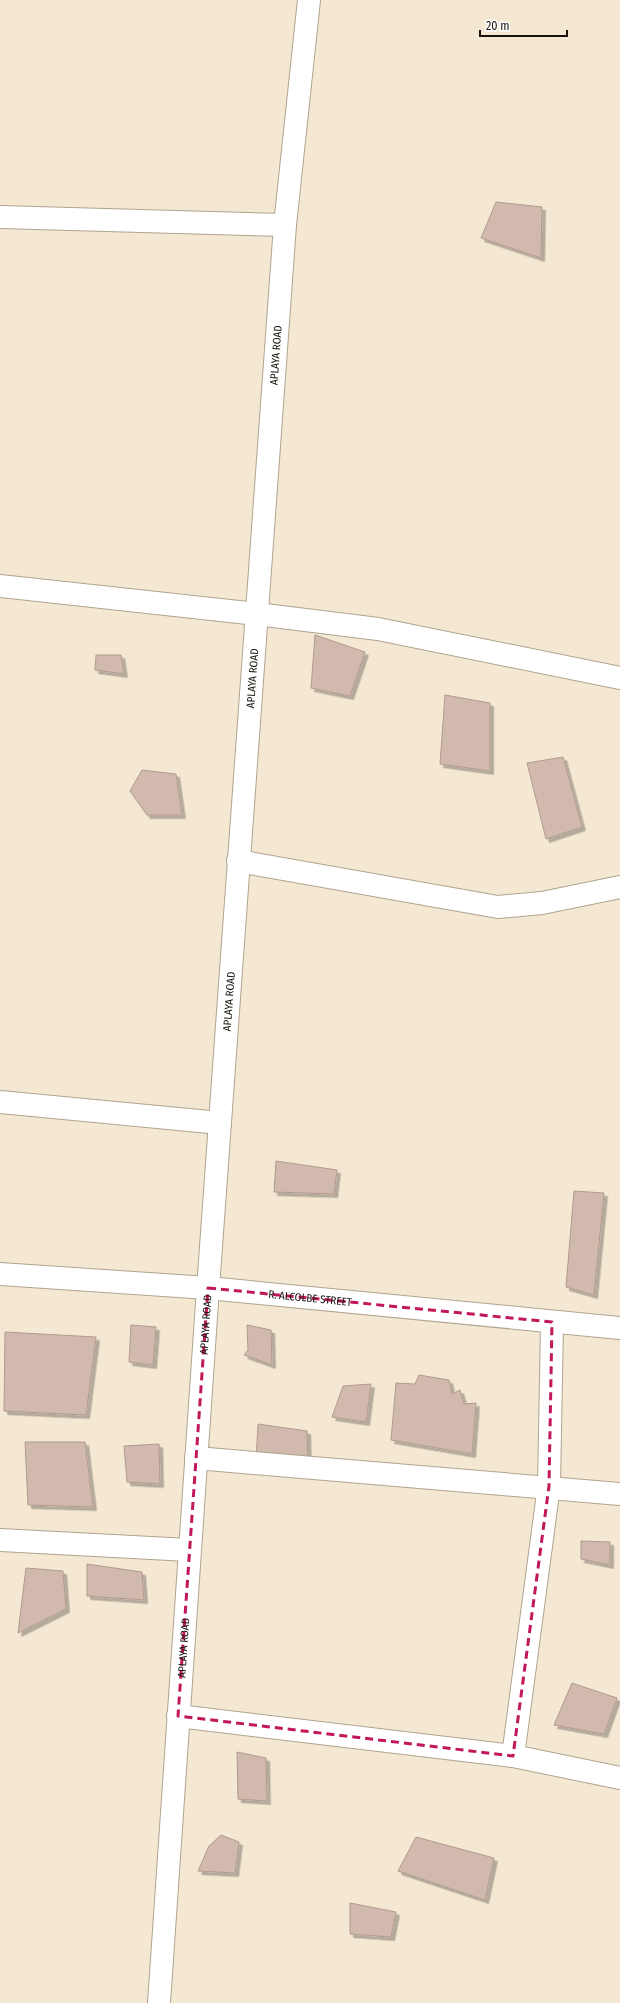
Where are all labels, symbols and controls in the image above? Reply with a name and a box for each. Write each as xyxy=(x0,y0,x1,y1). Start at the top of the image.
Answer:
scale bar xyxy=(480,12,567,38)
text: 20 m xyxy=(486,19,510,33)
street label: APLAYA ROAD xyxy=(267,325,284,385)
street label: APLAYA ROAD xyxy=(244,648,261,709)
street label: APLAYA ROAD xyxy=(220,971,237,1032)
street label: R. ALCOLBE STREET xyxy=(268,1287,353,1309)
street label: APLAYA ROAD xyxy=(197,1294,214,1355)
street label: APLAYA ROAD xyxy=(175,1617,192,1678)

